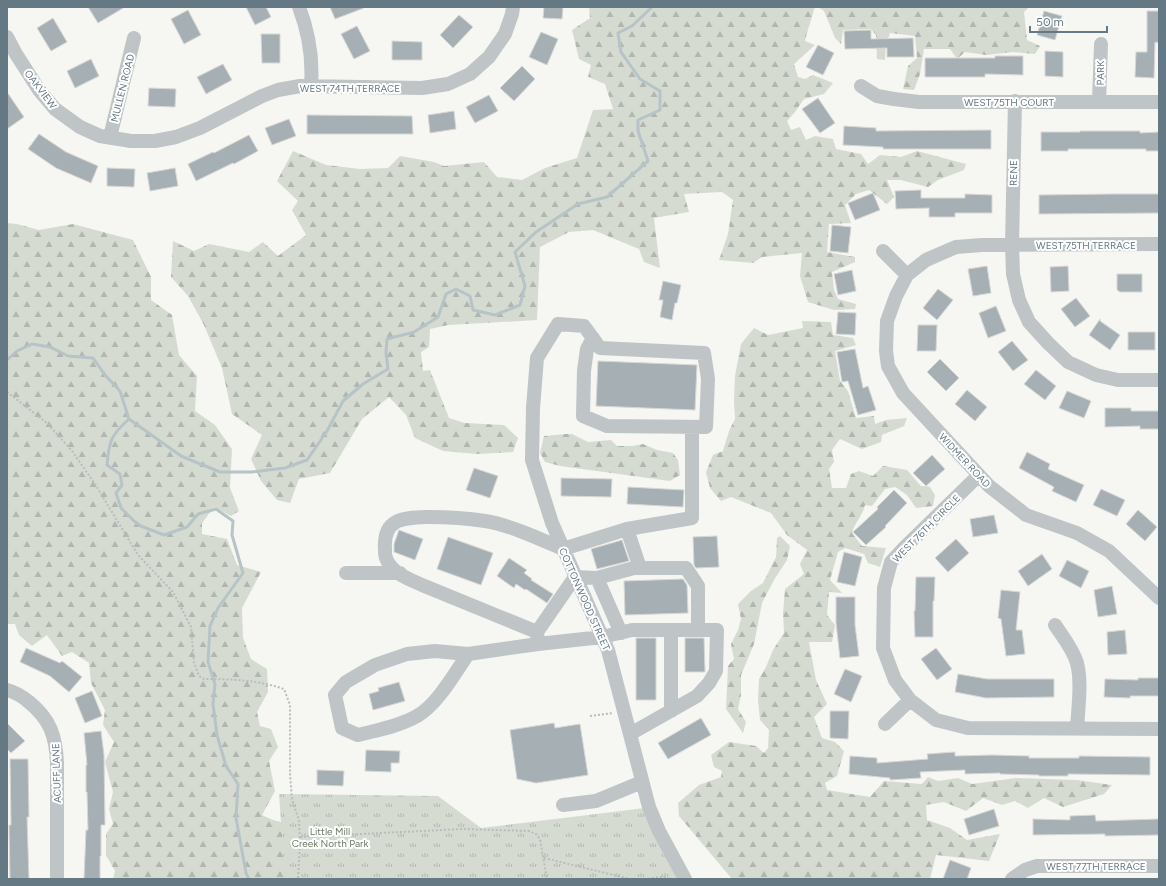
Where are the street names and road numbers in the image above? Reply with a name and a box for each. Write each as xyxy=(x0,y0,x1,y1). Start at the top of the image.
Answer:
street label: MULLEN ROAD xyxy=(108,53,137,124)
street label: PARK xyxy=(1094,60,1107,86)
street label: OAKVIEW xyxy=(22,67,60,112)
street label: WEST 74TH TERRACE xyxy=(300,82,400,95)
street label: WEST 75TH COURT xyxy=(964,96,1055,109)
street label: RENE xyxy=(1007,160,1020,186)
street label: WEST 75TH TERRACE xyxy=(1036,239,1136,252)
street label: WIDMER ROAD xyxy=(936,430,993,490)
street label: WEST 76TH CIRCLE xyxy=(890,492,963,565)
street label: COTTONWOOD STREET xyxy=(556,546,613,653)
street label: ACUFF LANE xyxy=(49,743,64,803)
street label: WEST 77TH TERRACE xyxy=(1046,860,1146,873)

